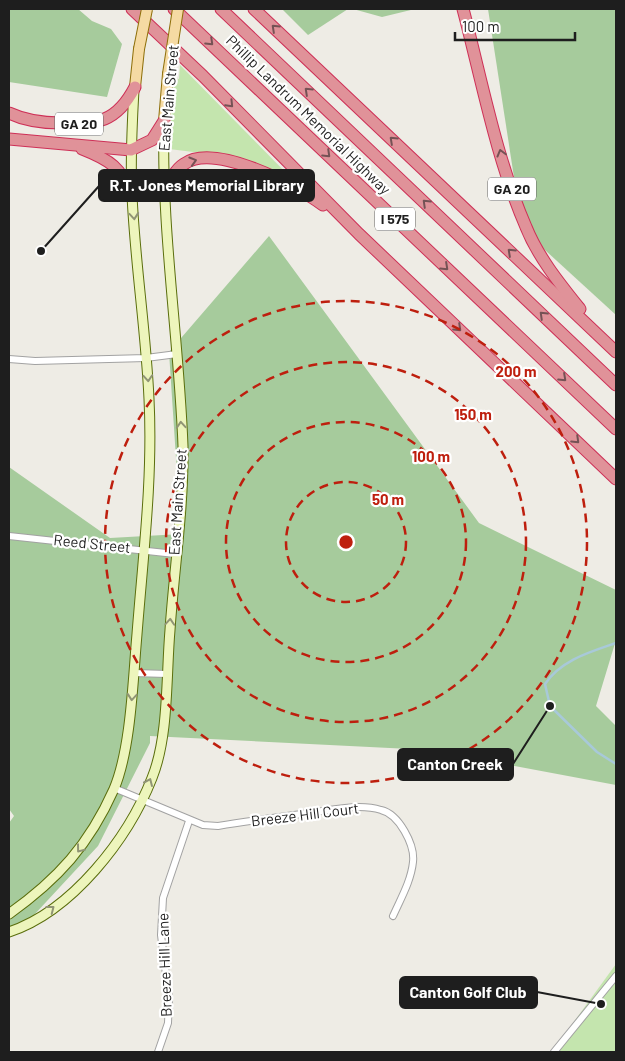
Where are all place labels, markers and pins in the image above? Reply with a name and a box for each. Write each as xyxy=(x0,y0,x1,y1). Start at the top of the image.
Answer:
callout: R.T. Jones Memorial Library xyxy=(99,170,314,201)
centre of rings xyxy=(337,533,355,551)
callout: Canton Creek xyxy=(398,749,513,780)
callout: Canton Golf Club xyxy=(400,977,537,1008)

